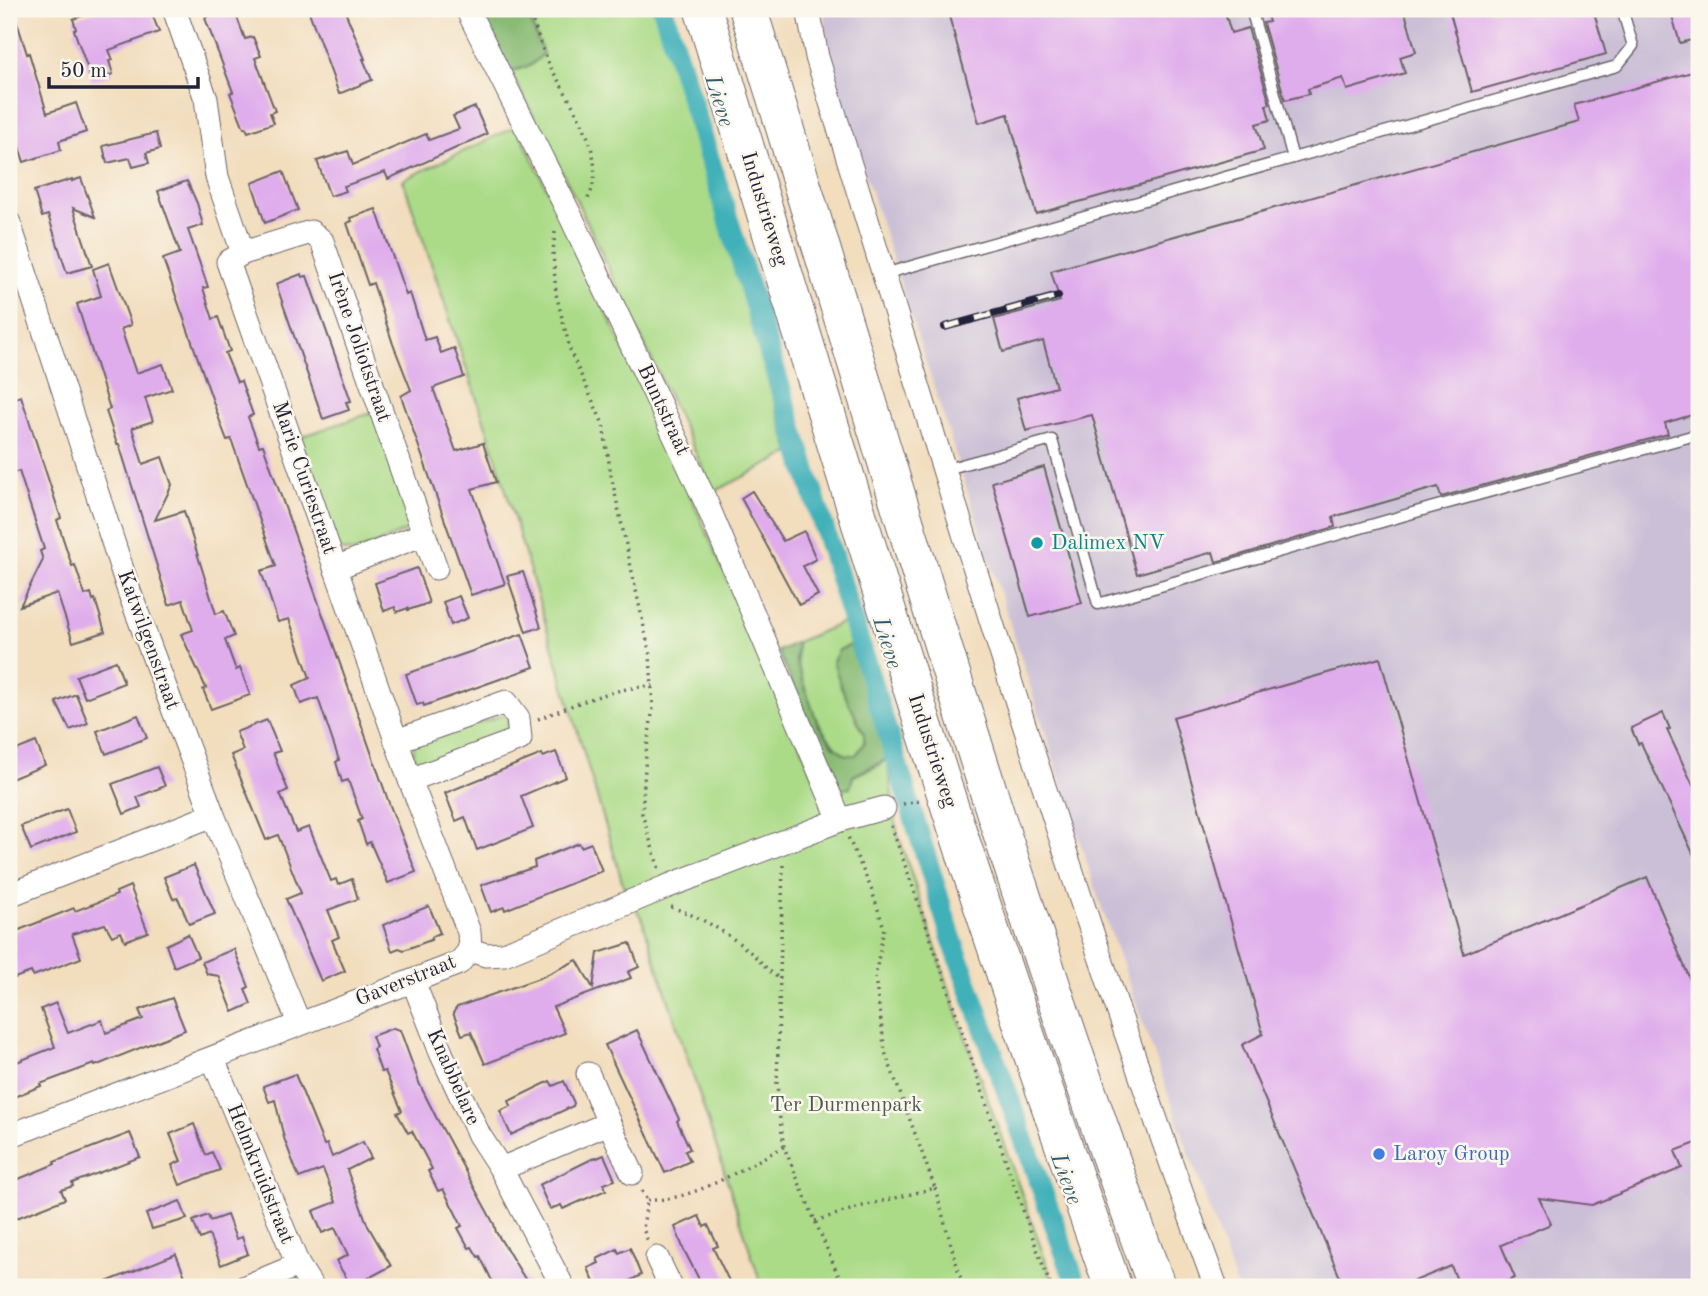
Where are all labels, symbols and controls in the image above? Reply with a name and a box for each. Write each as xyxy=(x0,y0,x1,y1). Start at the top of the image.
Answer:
scale bar xyxy=(49,46,198,90)
text: 50 m xyxy=(60,61,107,82)
water label: Lieve xyxy=(700,71,738,130)
street label: Industrieweg xyxy=(737,149,792,269)
street label: Irène Joliotstraat xyxy=(323,269,395,425)
street label: Buntstraat xyxy=(633,361,693,459)
street label: Marie Curiestraat xyxy=(268,399,340,557)
place label: Dalimex NV xyxy=(1051,533,1165,554)
marker: Dalimex NV xyxy=(1029,535,1045,551)
street label: Katwilgenstraat xyxy=(113,567,183,713)
water label: Lieve xyxy=(868,613,906,672)
street label: Industrieweg xyxy=(904,691,960,811)
street label: Gaverstraat xyxy=(353,951,459,1011)
street label: Knabbelare xyxy=(422,1026,484,1128)
park label: Ter Durmenpark xyxy=(770,1095,922,1116)
street label: Helmkruidstraat xyxy=(222,1101,298,1247)
place label: Laroy Group xyxy=(1393,1144,1510,1165)
marker: Laroy Group xyxy=(1371,1146,1387,1162)
water label: Lieve xyxy=(1046,1149,1086,1208)

